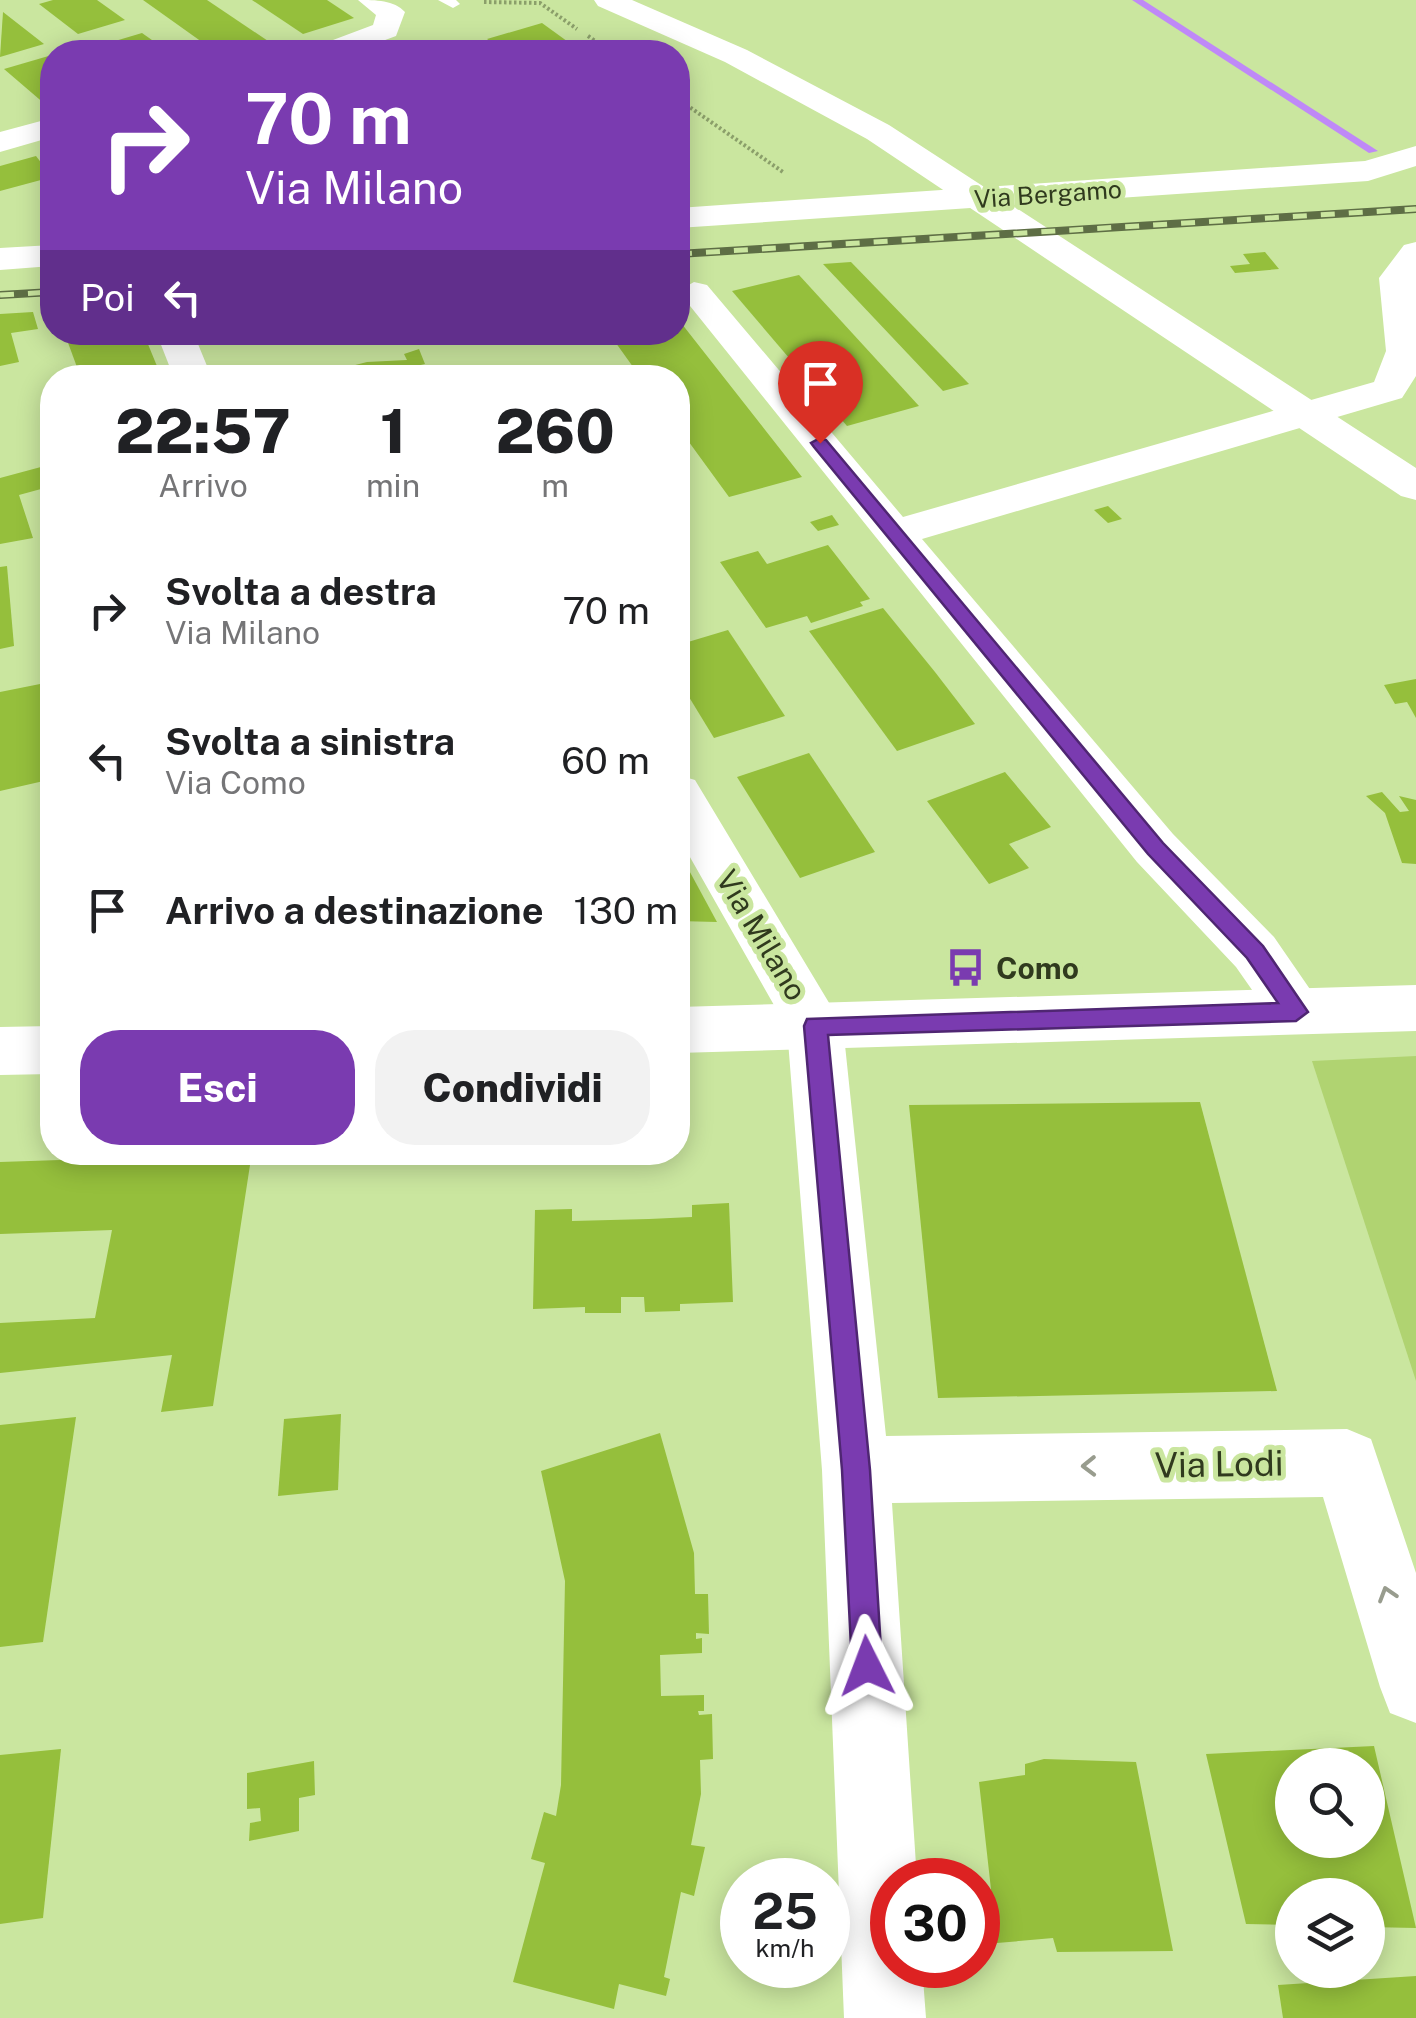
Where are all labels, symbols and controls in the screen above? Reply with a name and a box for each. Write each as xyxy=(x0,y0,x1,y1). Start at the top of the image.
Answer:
text: 70 m xyxy=(245,77,412,160)
icon: right xyxy=(80,80,210,210)
text: Via Milano xyxy=(245,161,463,214)
street label: Via Bergamo xyxy=(973,174,1123,214)
icon: left xyxy=(155,270,210,325)
text: Poi xyxy=(80,275,135,320)
pin xyxy=(778,341,863,444)
icon: arrive xyxy=(793,356,848,411)
text: 22:57 xyxy=(115,396,291,467)
text: 1 xyxy=(380,396,406,467)
text: 260 xyxy=(495,396,615,467)
text: Arrivo xyxy=(158,467,248,504)
text: min xyxy=(366,467,420,504)
text: m xyxy=(541,467,569,504)
text: Svolta a destra xyxy=(165,569,437,614)
icon: right xyxy=(80,583,135,638)
text: 70 m xyxy=(563,588,650,633)
text: Via Milano xyxy=(165,614,320,651)
text: Svolta a sinistra xyxy=(165,719,455,764)
icon: left xyxy=(80,733,135,788)
text: 60 m xyxy=(561,738,650,783)
text: Via Como xyxy=(165,764,306,801)
street label: Via Milano xyxy=(709,863,815,1007)
icon: arrive xyxy=(80,883,135,938)
text: Arrivo a destinazione xyxy=(165,888,544,933)
text: 130 m xyxy=(574,888,678,933)
bus stop icon: Como xyxy=(945,947,987,989)
place label: Como xyxy=(996,950,1079,986)
button: Esci xyxy=(80,1030,355,1145)
button: Condividi xyxy=(375,1030,650,1145)
street label: Via Lodi xyxy=(1154,1442,1284,1486)
one-way arrow xyxy=(1080,1456,1096,1477)
one-way arrow xyxy=(1378,1586,1399,1603)
position arrow xyxy=(815,1614,919,1718)
map controls xyxy=(1275,1748,1385,1988)
button: search xyxy=(1275,1748,1385,1858)
speed limit sign: 30 xyxy=(870,1858,1000,1988)
button: layers xyxy=(1275,1878,1385,1988)
text: 25 xyxy=(752,1881,818,1940)
text: km/h xyxy=(756,1933,814,1963)

